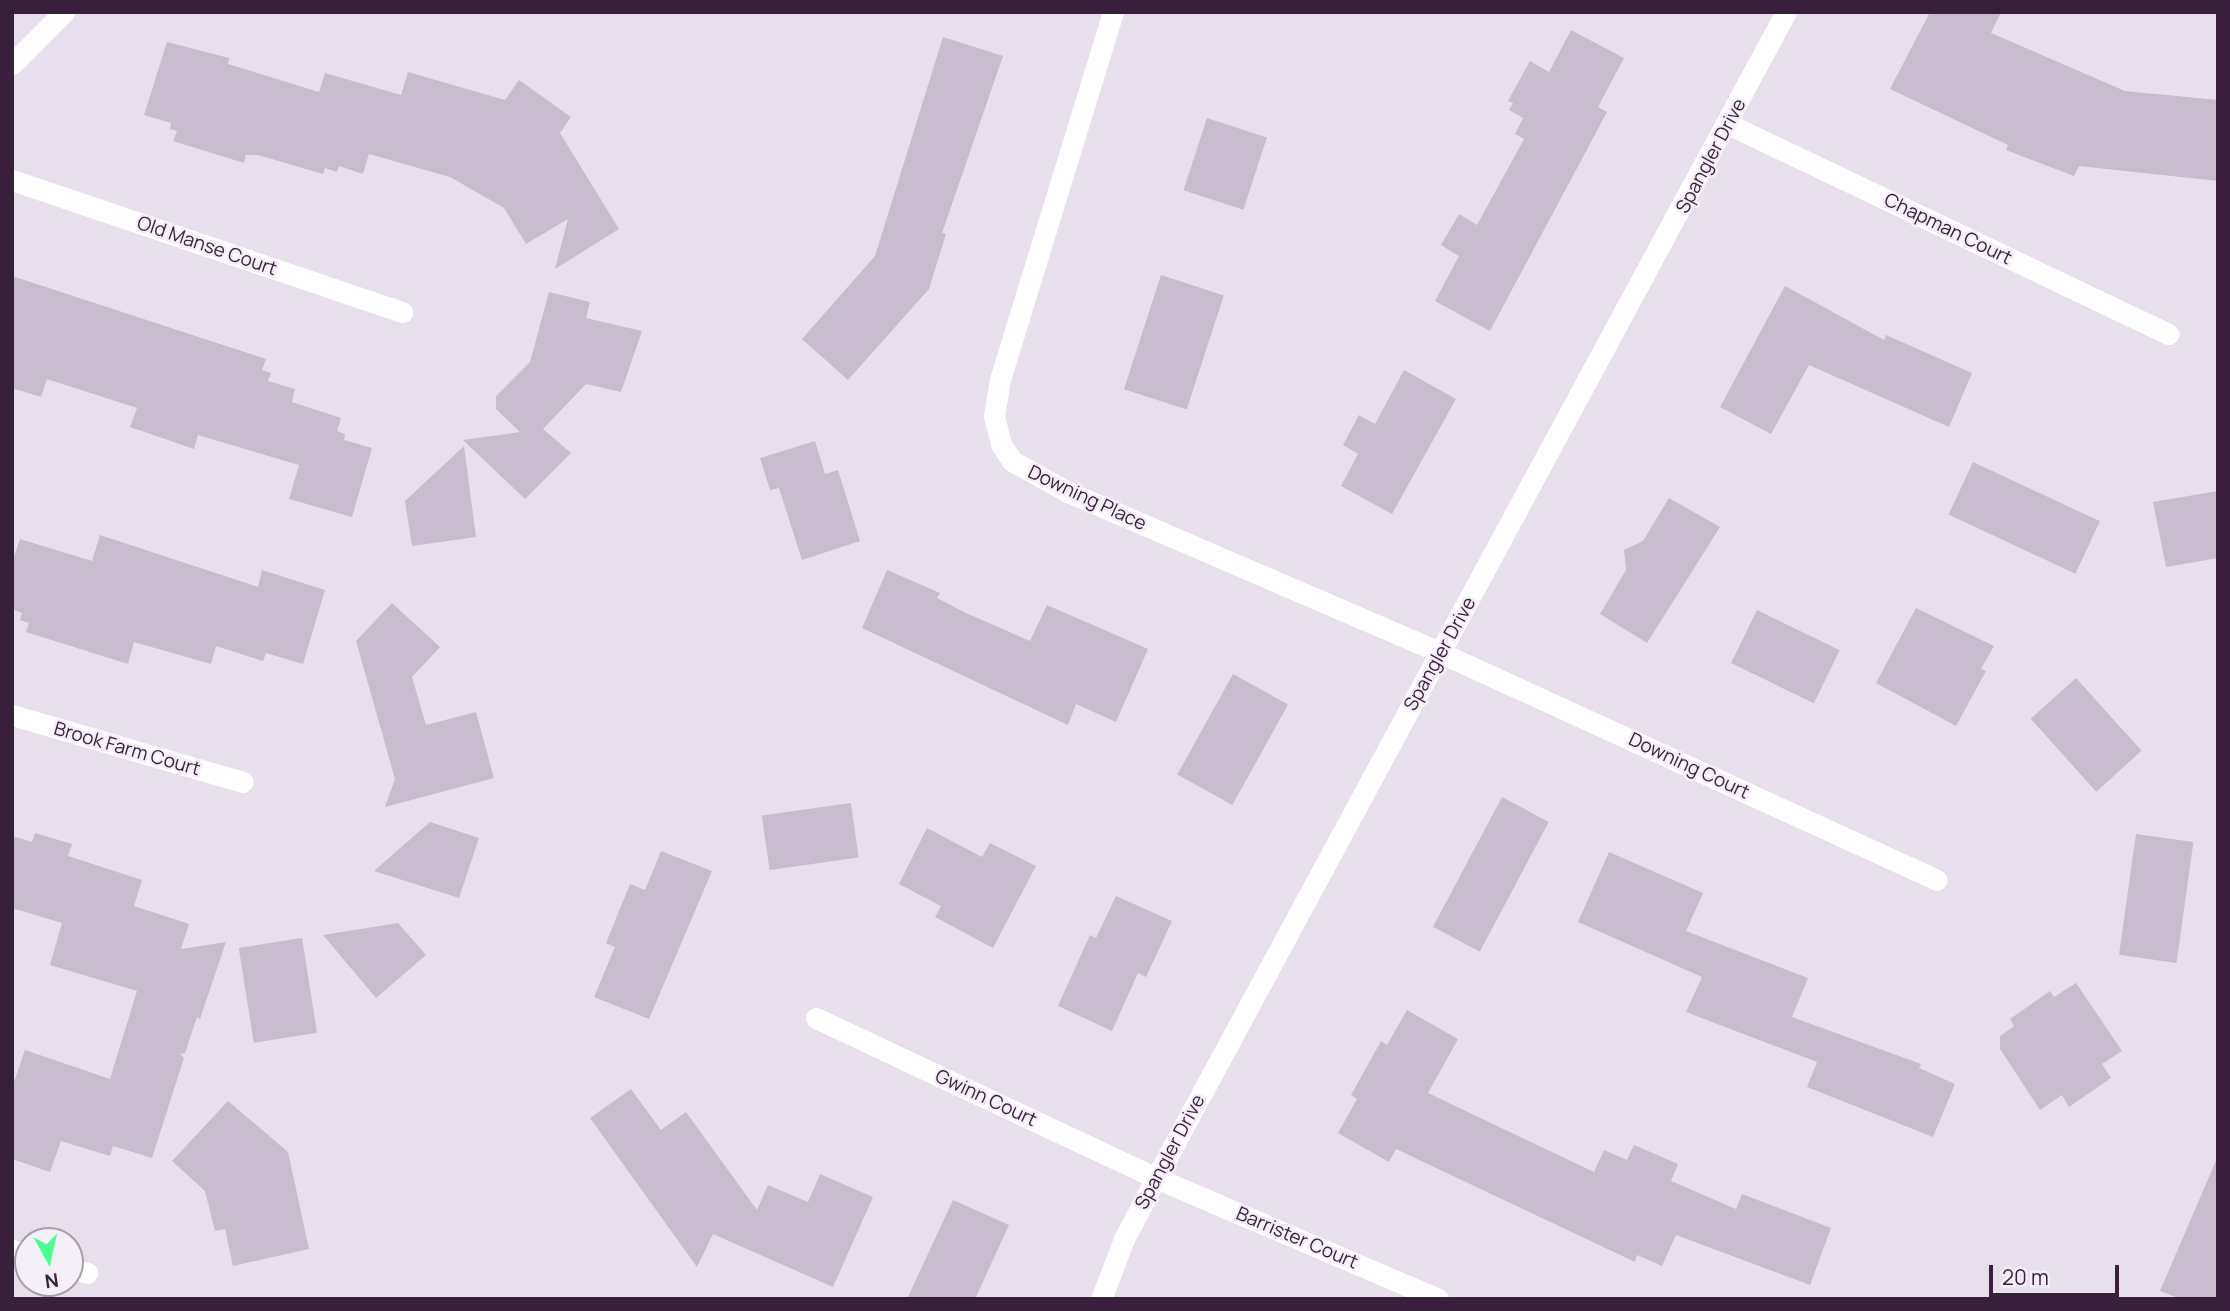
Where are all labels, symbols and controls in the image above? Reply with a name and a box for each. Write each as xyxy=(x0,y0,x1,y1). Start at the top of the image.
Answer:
street label: Spangler Drive xyxy=(1671,95,1751,217)
street label: Chapman Court xyxy=(1881,188,2015,270)
street label: Old Manse Court xyxy=(134,211,280,281)
street label: Downing Place xyxy=(1024,461,1150,535)
street label: Spangler Drive xyxy=(1399,593,1481,715)
street label: Brook Farm Court xyxy=(51,717,203,781)
street label: Downing Court xyxy=(1625,728,1753,804)
street label: Gwinn Court xyxy=(932,1065,1040,1131)
street label: Spangler Drive xyxy=(1130,1091,1210,1213)
street label: Barrister Court xyxy=(1233,1202,1361,1274)
north arrow xyxy=(14,1227,84,1297)
scale bar xyxy=(1992,1252,2122,1296)
text: 20 m xyxy=(2002,1263,2049,1291)
text: N xyxy=(43,1267,60,1295)

